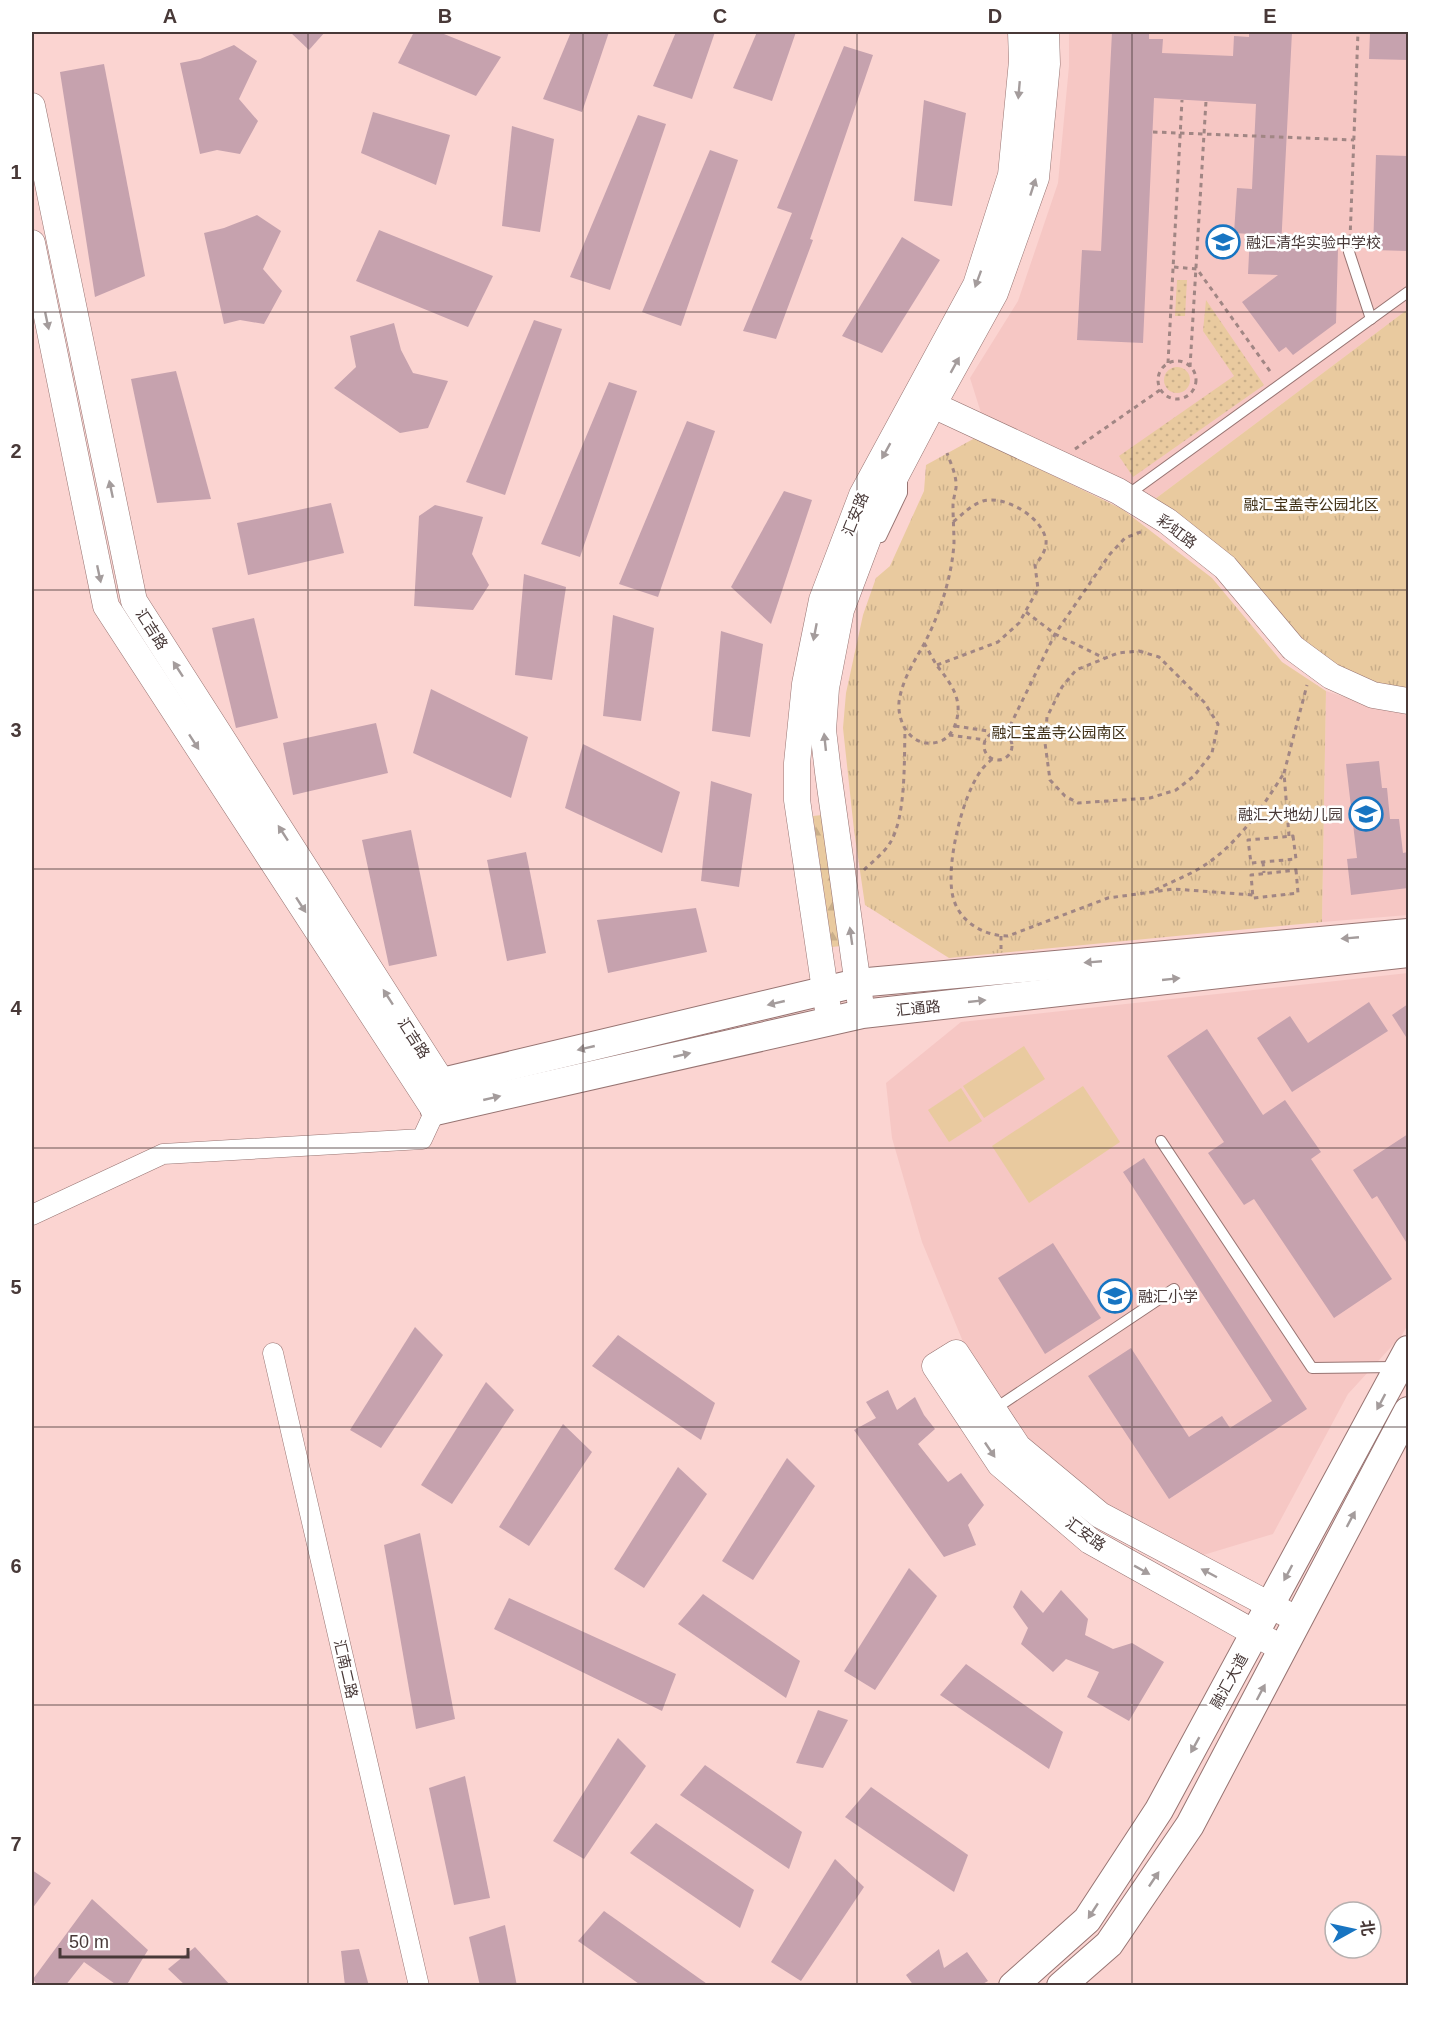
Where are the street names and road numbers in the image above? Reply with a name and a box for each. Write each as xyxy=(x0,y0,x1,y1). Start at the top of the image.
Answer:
street label: 汇安路 xyxy=(839,490,871,538)
street label: 彩虹路 xyxy=(1154,511,1200,551)
street label: 汇吉路 xyxy=(133,605,171,653)
street label: 汇通路 xyxy=(895,997,941,1019)
street label: 汇吉路 xyxy=(395,1014,433,1062)
street label: 汇安路 xyxy=(1063,1514,1109,1554)
street label: 汇南二路 xyxy=(331,1638,361,1700)
street label: 融汇大道 xyxy=(1207,1651,1251,1711)

